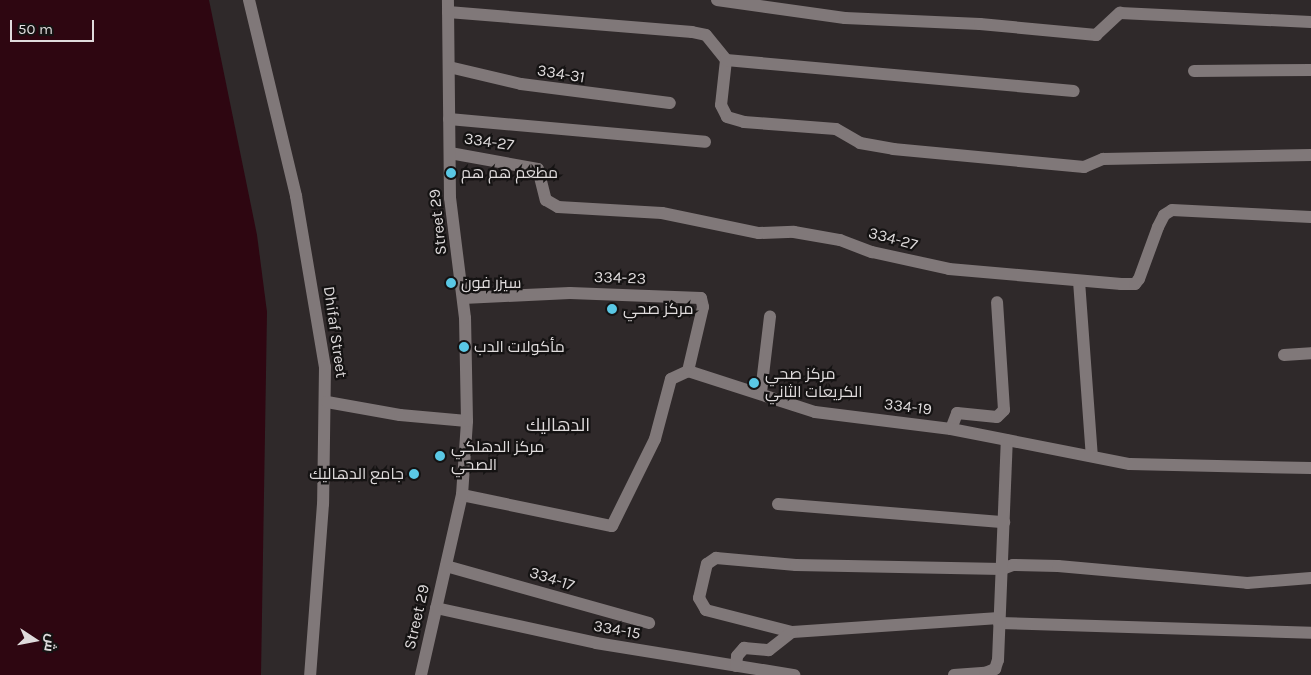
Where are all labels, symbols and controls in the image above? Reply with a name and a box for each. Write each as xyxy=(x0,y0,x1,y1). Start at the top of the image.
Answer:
scale bar xyxy=(12,10,96,42)
text: 50 m xyxy=(18,20,53,38)
street label: 334-31 xyxy=(536,61,586,87)
street label: 334-27 xyxy=(463,129,515,155)
place label: مطعم هم هم xyxy=(461,163,558,183)
marker: مطعم هم هم xyxy=(445,167,457,179)
street label: Street 29 xyxy=(425,188,451,256)
street label: 334-27 xyxy=(866,223,920,255)
street label: 334-23 xyxy=(594,267,646,289)
place label: سيزر فون xyxy=(461,273,521,293)
marker: سيزر فون xyxy=(445,277,457,289)
street label: Dhifaf Street xyxy=(319,285,351,379)
place label: مركز صحي xyxy=(623,299,694,319)
marker: مركز صحي xyxy=(605,302,619,316)
place label: مأكولات الدب xyxy=(474,337,565,357)
marker: مأكولات الدب xyxy=(458,341,470,353)
place label: مركز صحي الكريعات الثاني xyxy=(765,364,862,402)
marker: مركز صحي الكريعات الثاني xyxy=(747,376,761,390)
street label: 334-19 xyxy=(883,395,933,419)
district label: الدهاليك xyxy=(526,414,590,436)
place label: مركز الدهلكي الصحي xyxy=(451,437,544,475)
marker: مركز الدهلكي الصحي xyxy=(433,449,447,463)
place label: جامع الدهاليك xyxy=(309,464,404,484)
marker: جامع الدهاليك xyxy=(408,468,420,480)
street label: 334-17 xyxy=(527,563,577,595)
street label: Street 29 xyxy=(400,583,434,651)
north arrow xyxy=(10,615,60,665)
street label: 334-15 xyxy=(592,616,642,644)
text: ش xyxy=(40,633,60,653)

